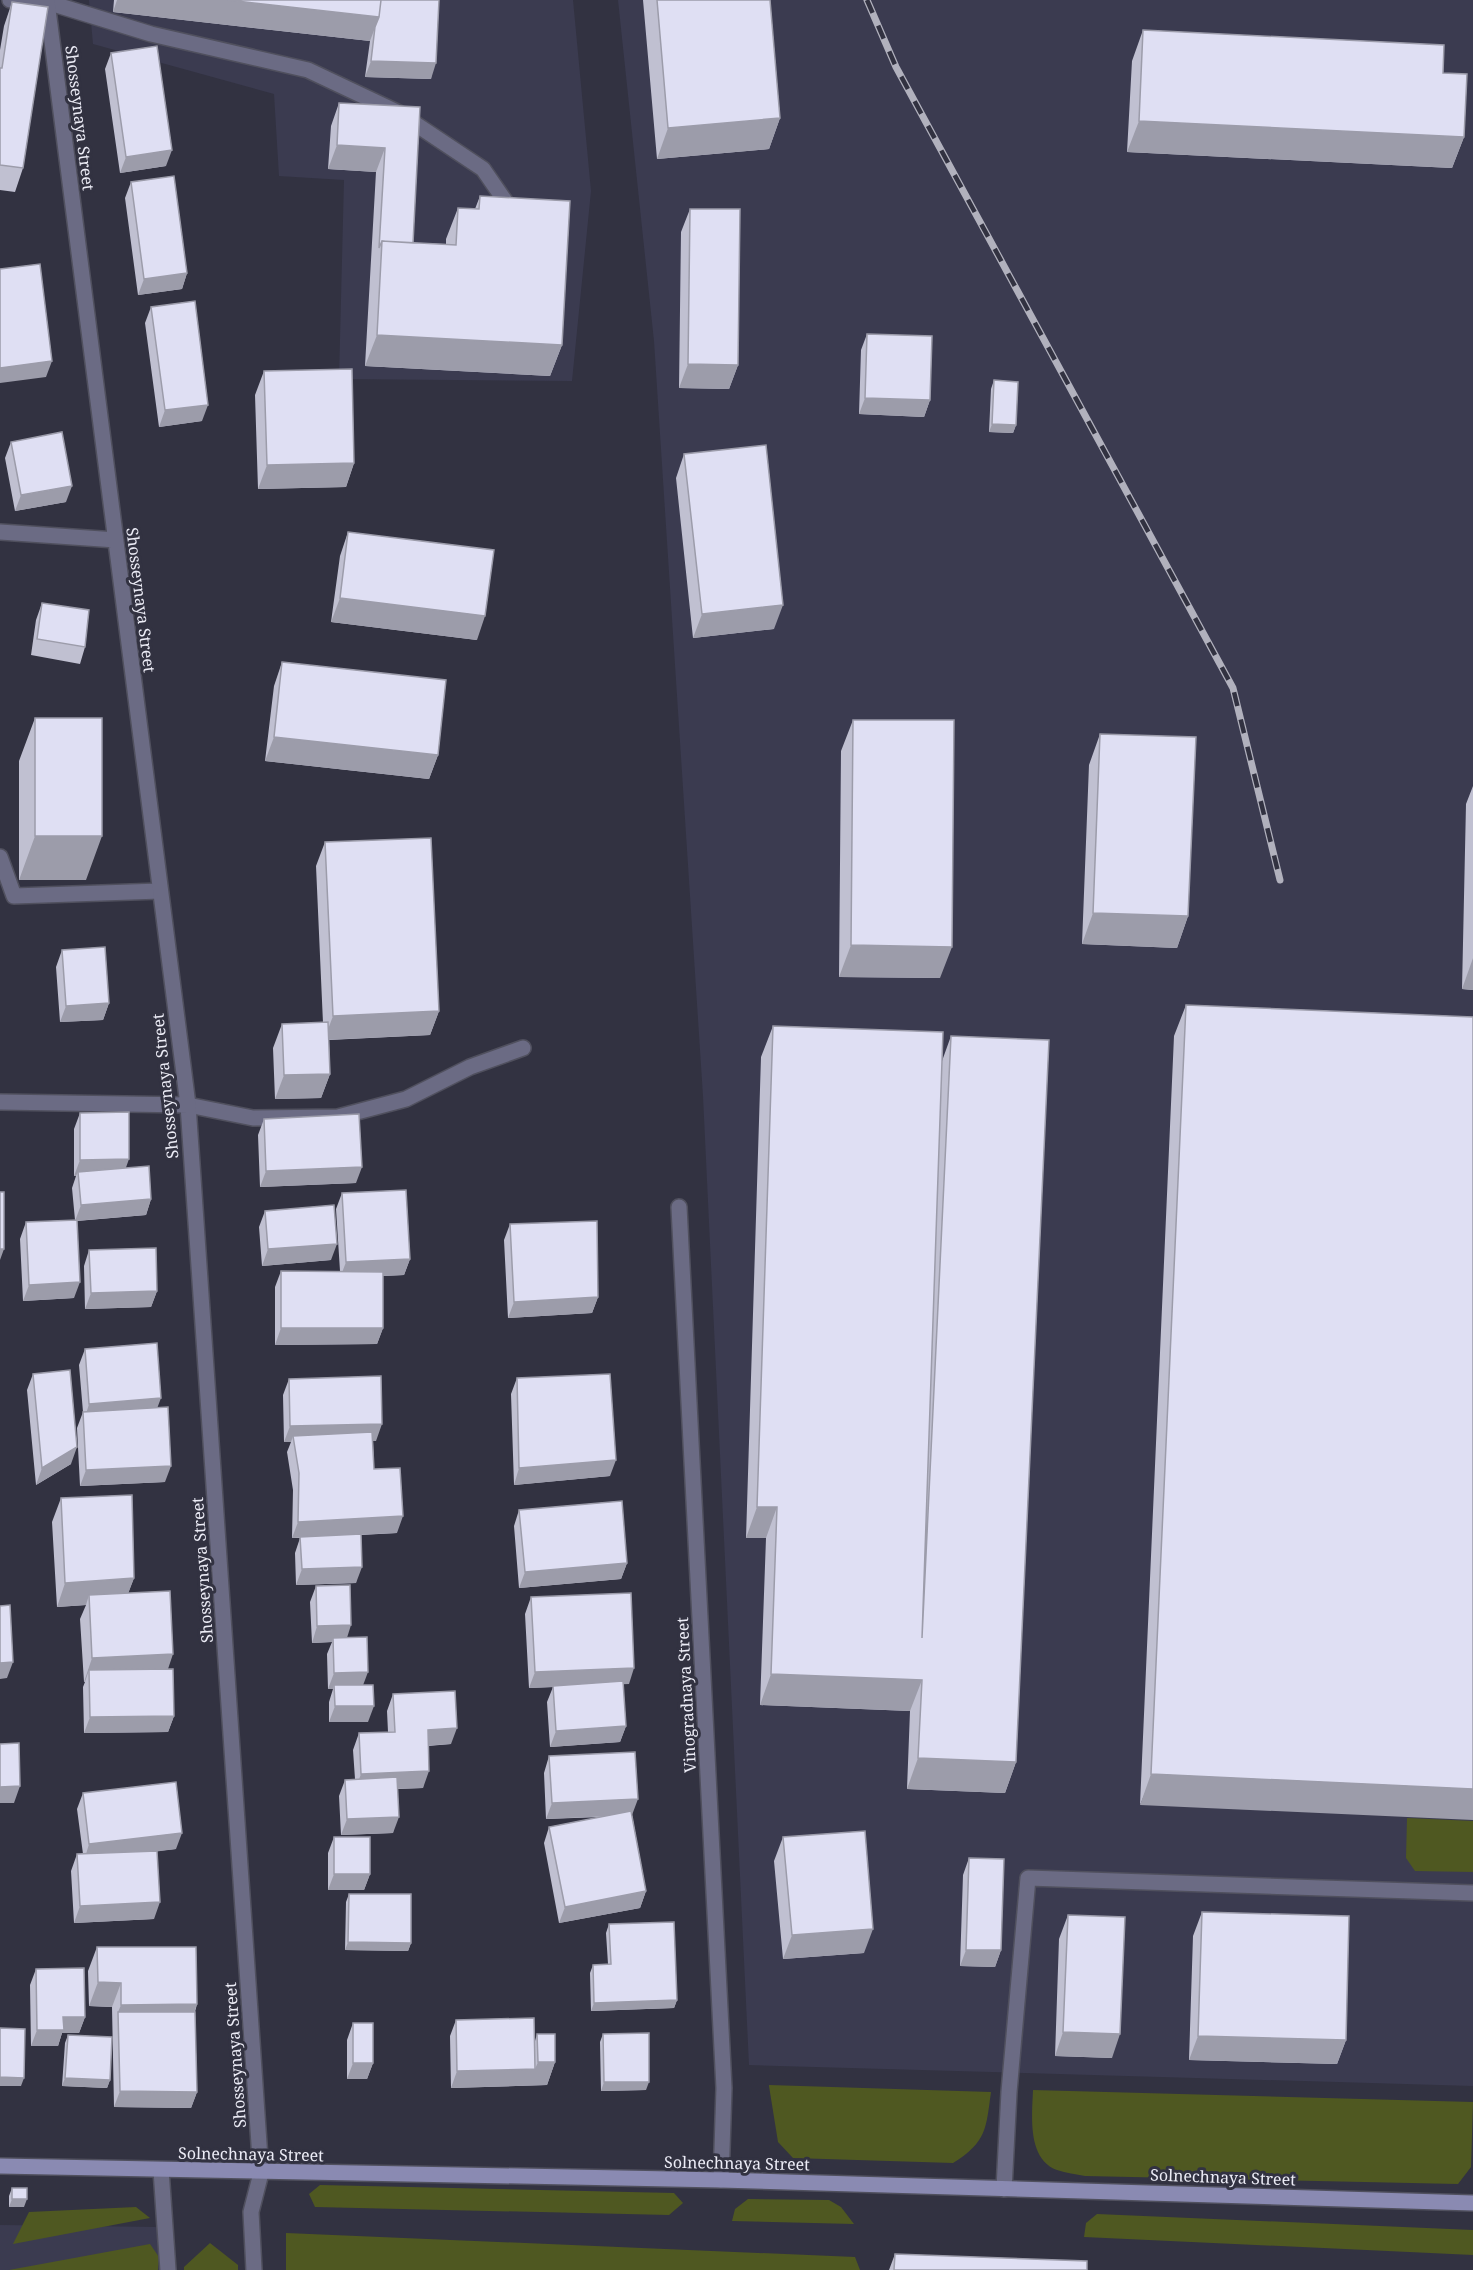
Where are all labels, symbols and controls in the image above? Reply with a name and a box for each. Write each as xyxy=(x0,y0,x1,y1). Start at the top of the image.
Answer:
street label: Shosseynaya Street xyxy=(60,44,100,192)
street label: Shosseynaya Street xyxy=(121,526,161,674)
street label: Shosseynaya Street xyxy=(146,1012,184,1160)
street label: Shosseynaya Street xyxy=(186,1496,218,1644)
street label: Vinogradnaya Street xyxy=(671,1616,701,1773)
street label: Shosseynaya Street xyxy=(219,1981,251,2129)
street label: Solnechnaya Street xyxy=(178,2142,324,2166)
street label: Solnechnaya Street xyxy=(664,2151,810,2175)
street label: Solnechnaya Street xyxy=(1150,2163,1297,2191)

